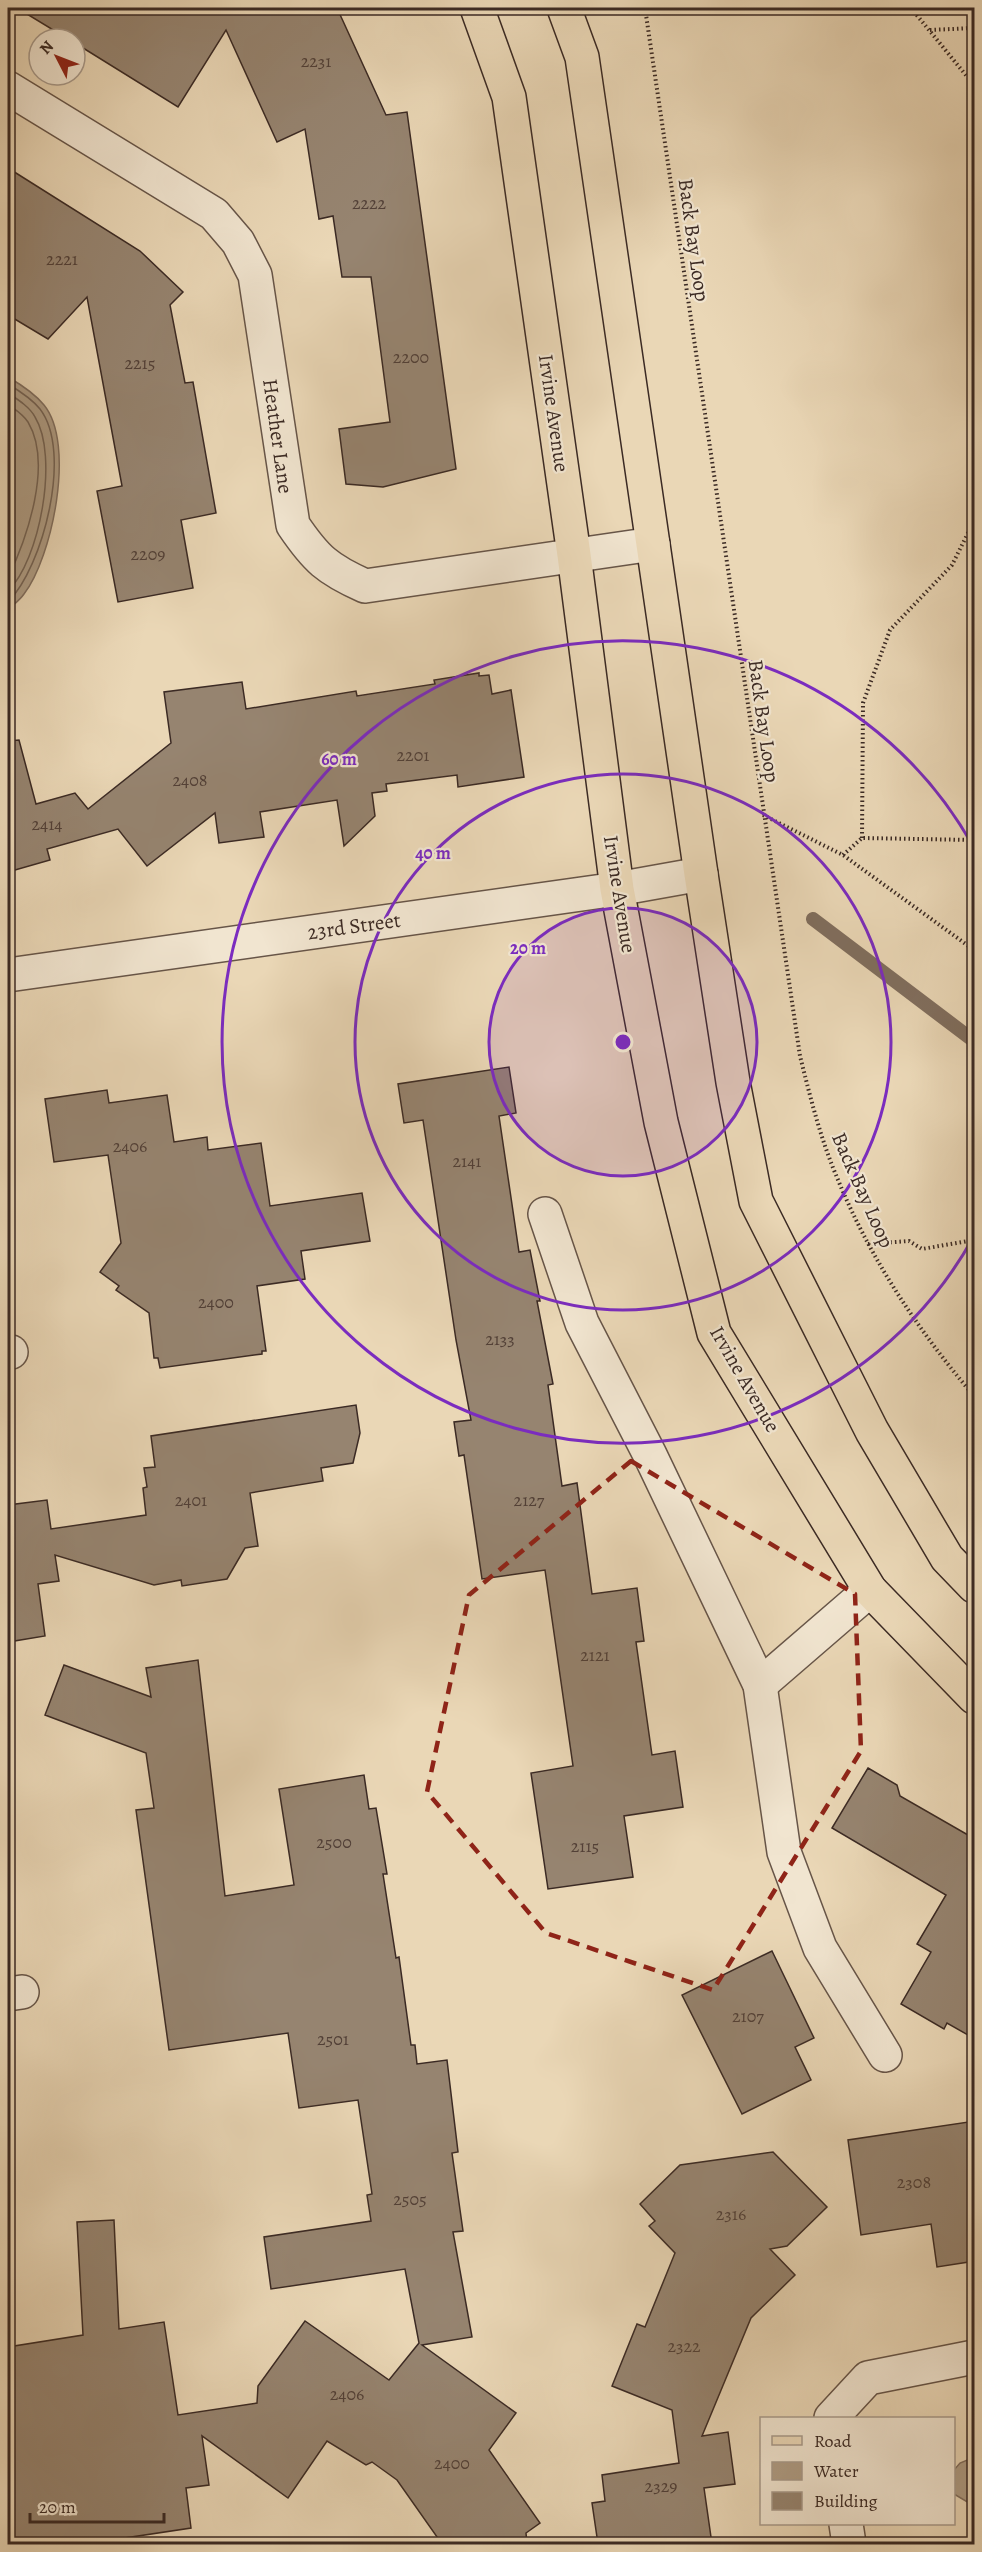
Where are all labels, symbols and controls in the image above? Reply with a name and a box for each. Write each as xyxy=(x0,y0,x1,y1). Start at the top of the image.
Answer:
north arrow xyxy=(27,27,87,87)
text: N xyxy=(35,36,59,59)
house number: 2231 xyxy=(301,49,331,73)
street label: Back Bay Loop xyxy=(672,177,716,303)
house number: 2222 xyxy=(352,191,387,215)
house number: 2221 xyxy=(46,247,78,271)
house number: 2200 xyxy=(393,345,429,369)
house number: 2215 xyxy=(125,351,156,375)
street label: Irvine Avenue xyxy=(532,352,576,474)
street label: Heather Lane xyxy=(256,377,300,495)
house number: 2209 xyxy=(131,542,165,566)
street label: Back Bay Loop xyxy=(742,658,786,784)
house number: 2201 xyxy=(397,743,429,767)
text: 60 m xyxy=(321,747,357,771)
house number: 2408 xyxy=(172,768,208,792)
house number: 2414 xyxy=(31,812,63,836)
street label: Irvine Avenue xyxy=(597,833,643,955)
text: 40 m xyxy=(415,841,451,865)
street label: 23rd Street xyxy=(306,906,402,946)
text: 20 m xyxy=(510,936,546,960)
centre of rings xyxy=(613,1032,633,1052)
street label: Back Bay Loop xyxy=(825,1128,901,1252)
house number: 2406 xyxy=(113,1134,147,1158)
house number: 2141 xyxy=(452,1149,482,1173)
house number: 2400 xyxy=(198,1290,234,1314)
street label: Irvine Avenue xyxy=(703,1321,787,1437)
house number: 2133 xyxy=(485,1327,515,1351)
house number: 2401 xyxy=(175,1488,207,1512)
house number: 2127 xyxy=(514,1488,545,1512)
house number: 2121 xyxy=(580,1643,610,1667)
house number: 2500 xyxy=(316,1830,352,1854)
house number: 2115 xyxy=(571,1834,599,1858)
house number: 2107 xyxy=(732,2004,764,2028)
house number: 2501 xyxy=(317,2027,349,2051)
house number: 2308 xyxy=(897,2170,931,2194)
house number: 2505 xyxy=(393,2187,427,2211)
house number: 2316 xyxy=(716,2202,746,2226)
house number: 2322 xyxy=(667,2334,701,2358)
house number: 2406 xyxy=(330,2382,364,2406)
legend xyxy=(760,2417,955,2525)
text: Road xyxy=(814,2429,852,2453)
house number: 2400 xyxy=(434,2451,470,2475)
text: Water xyxy=(813,2459,859,2483)
house number: 2329 xyxy=(645,2474,677,2498)
scale bar xyxy=(30,2486,164,2524)
text: Building xyxy=(814,2489,878,2513)
text: 20 m xyxy=(39,2495,76,2519)

